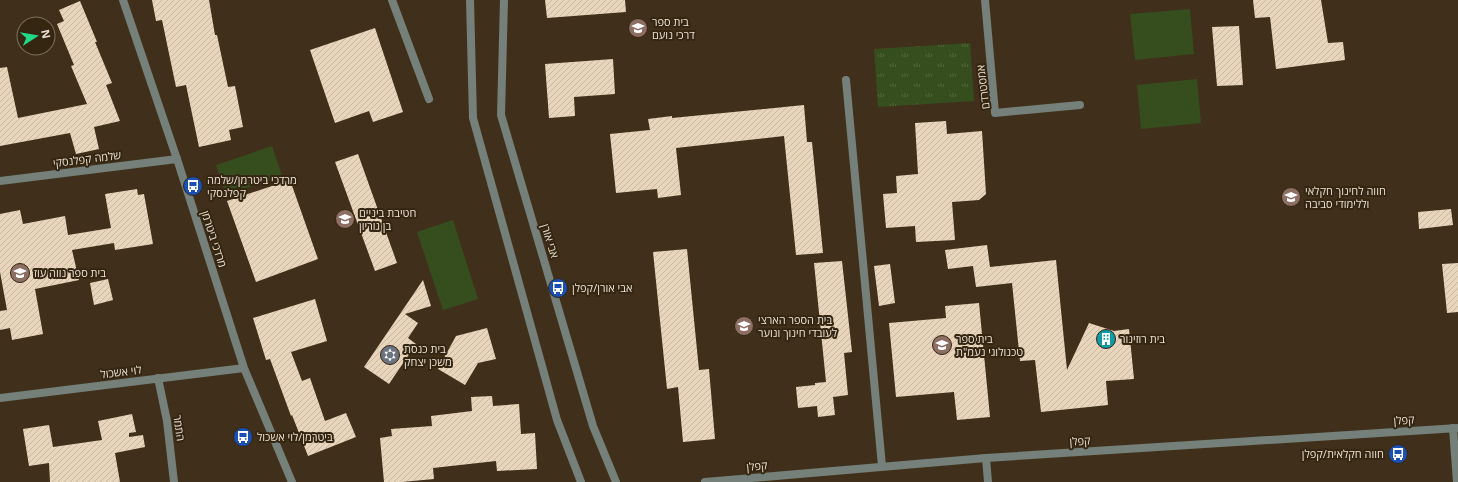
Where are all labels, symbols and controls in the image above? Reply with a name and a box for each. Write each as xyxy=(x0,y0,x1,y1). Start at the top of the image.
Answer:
place label: בית ספר דרכי נועם xyxy=(652,14,695,42)
north arrow xyxy=(16,16,56,56)
school or university icon: בית ספר דרכי נועם xyxy=(627,17,649,39)
text: N xyxy=(38,28,55,40)
street label: אמסטרדם xyxy=(972,64,993,110)
street label: שלמה קפלנסקי xyxy=(52,147,122,170)
place label: מרדכי ביטרמן/שלמה קפלנסקי xyxy=(207,172,297,200)
bus stop icon: מרדכי ביטרמן/שלמה קפלנסקי xyxy=(182,175,204,197)
place label: חווה לחינוך חקלאי וללימודי סביבה xyxy=(1305,183,1386,211)
school or university icon: חווה לחינוך חקלאי וללימודי סביבה xyxy=(1280,186,1302,208)
place label: חטיבת ביניים בן גוריון xyxy=(359,205,416,233)
street label: מרדכי ביטרמן xyxy=(198,208,231,269)
school or university icon: חטיבת ביניים בן גוריון xyxy=(334,208,356,230)
street label: אבי אורן xyxy=(538,222,563,260)
school or university icon: בית ספר נווה עוז xyxy=(9,262,31,284)
place label: בית ספר נווה עוז xyxy=(34,265,106,280)
bus stop icon: אבי אורן/קפלן xyxy=(547,277,569,299)
place label: אבי אורן/קפלן xyxy=(572,280,632,295)
place label: בית הספר הארצי לעובדי חינוך ונוער xyxy=(758,312,837,340)
school or university icon: בית הספר הארצי לעובדי חינוך ונוער xyxy=(733,315,755,337)
building icon: בית רוזינור xyxy=(1095,328,1117,350)
place label: בית ספר טכנולוגי נעמ"ת xyxy=(956,331,1023,359)
place label: בית רוזינור xyxy=(1120,331,1165,346)
school or university icon: בית ספר טכנולוגי נעמ"ת xyxy=(931,334,953,356)
place label: בית כנסת משכן יצחק xyxy=(404,341,452,369)
synagogue icon: בית כנסת משכן יצחק xyxy=(379,344,401,366)
street label: לוי אשכול xyxy=(100,362,142,381)
street label: קפלן xyxy=(1393,411,1415,428)
street label: התמר xyxy=(170,414,189,442)
bus stop icon: ביטרמן/לוי אשכול xyxy=(232,426,254,448)
place label: ביטרמן/לוי אשכול xyxy=(257,429,333,444)
street label: קפלן xyxy=(1069,432,1091,449)
bus stop icon: חווה חקלאית/קפלן xyxy=(1387,443,1409,465)
place label: חווה חקלאית/קפלן xyxy=(1302,446,1384,461)
street label: קפלן xyxy=(746,457,769,474)

